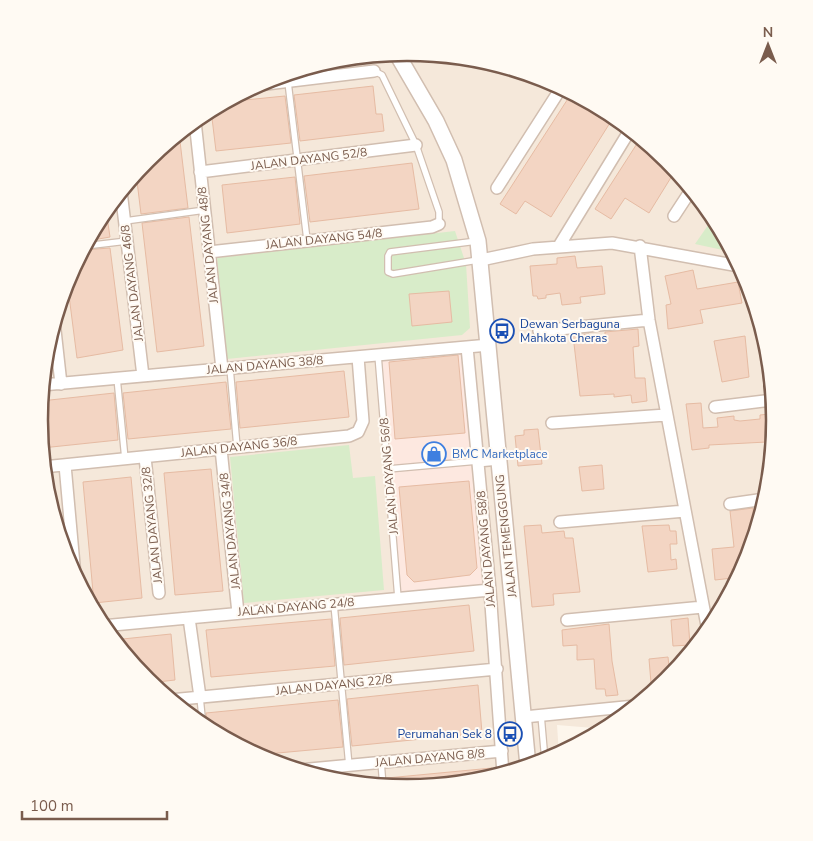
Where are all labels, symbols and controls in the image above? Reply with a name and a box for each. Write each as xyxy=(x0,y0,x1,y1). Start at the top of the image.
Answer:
north arrow xyxy=(743,20,793,70)
text: N xyxy=(763,23,773,42)
street label: JALAN DAYANG 52/8 xyxy=(249,144,368,174)
street label: JALAN DAYANG 48/8 xyxy=(194,186,222,305)
street label: JALAN DAYANG 46/8 xyxy=(117,224,147,343)
street label: JALAN DAYANG 54/8 xyxy=(264,225,383,253)
place label: Dewan Serbaguna Mahkota Cheras xyxy=(520,316,620,346)
bus stop icon: Dewan Serbaguna Mahkota Cheras xyxy=(489,318,515,344)
street label: JALAN DAYANG 38/8 xyxy=(205,352,324,378)
street label: JALAN DAYANG 56/8 xyxy=(376,417,402,536)
street label: JALAN DAYANG 36/8 xyxy=(179,433,298,461)
shop icon: BMC Marketplace xyxy=(421,441,447,467)
place label: BMC Marketplace xyxy=(452,446,548,462)
street label: JALAN DAYANG 32/8 xyxy=(138,466,166,585)
street label: JALAN DAYANG 34/8 xyxy=(216,472,244,591)
street label: JALAN TEMENGGUNG xyxy=(492,474,521,599)
street label: JALAN DAYANG 58/8 xyxy=(473,490,499,609)
street label: JALAN DAYANG 24/8 xyxy=(236,594,355,620)
street label: JALAN DAYANG 22/8 xyxy=(274,671,393,699)
bus stop icon: Perumahan Sek 8 xyxy=(497,721,523,747)
place label: Perumahan Sek 8 xyxy=(398,726,492,742)
street label: JALAN DAYANG 8/8 xyxy=(374,745,485,771)
scale bar xyxy=(22,788,168,820)
text: 100 m xyxy=(30,796,74,816)

